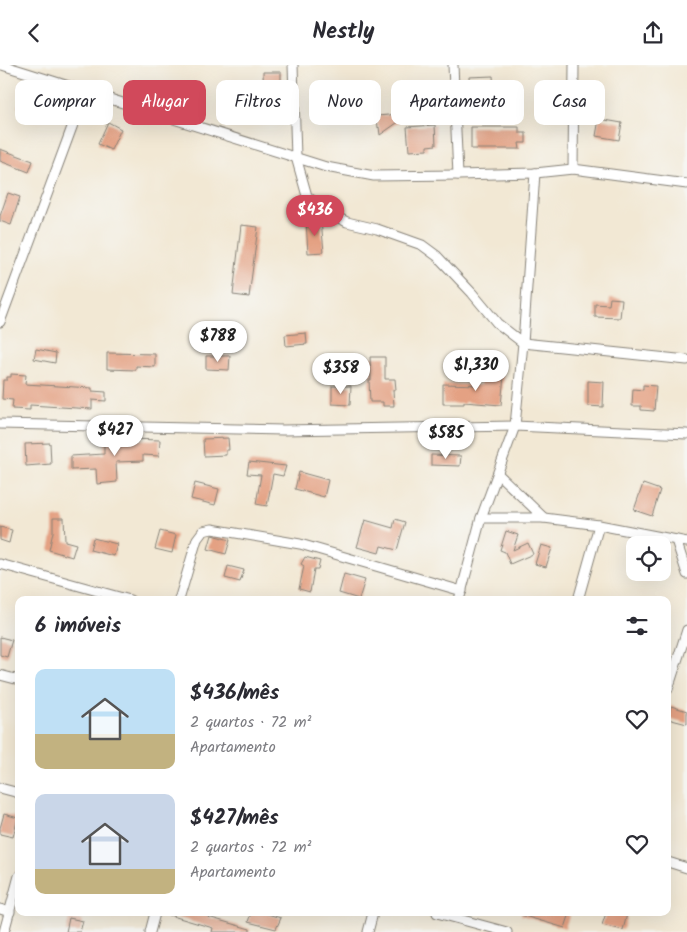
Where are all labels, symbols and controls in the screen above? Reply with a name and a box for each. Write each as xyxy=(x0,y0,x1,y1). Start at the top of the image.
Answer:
text: Nestly xyxy=(312,15,375,50)
icon: back xyxy=(20,19,48,47)
icon: share xyxy=(639,19,667,47)
chip: Comprar xyxy=(15,80,113,125)
chip: Alugar xyxy=(123,80,206,125)
chip: Filtros xyxy=(216,80,299,125)
chip: Novo xyxy=(309,80,381,125)
chip: Apartamento xyxy=(391,80,524,125)
chip: Casa xyxy=(534,80,605,125)
pin: $436 xyxy=(285,195,345,237)
text: $436 xyxy=(297,198,333,223)
pin: $788 xyxy=(188,321,248,363)
text: $788 xyxy=(200,324,236,349)
pin: $1,330 xyxy=(435,349,517,392)
pin: $358 xyxy=(311,353,371,395)
text: $1,330 xyxy=(454,353,498,378)
text: $358 xyxy=(323,356,359,381)
pin: $427 xyxy=(85,415,145,457)
pin: $585 xyxy=(416,417,476,460)
text: $427 xyxy=(97,418,133,443)
text: $585 xyxy=(428,421,464,446)
map controls xyxy=(626,536,671,581)
button: locate xyxy=(626,536,671,581)
text: 6 imóveis xyxy=(35,610,121,643)
icon: filters xyxy=(623,612,651,640)
text: $436/mês xyxy=(190,677,279,710)
icon: home xyxy=(75,689,135,749)
icon: heart xyxy=(623,705,651,733)
text: 2 quartos · 72 m² xyxy=(190,710,311,735)
text: Apartamento xyxy=(190,735,276,760)
text: $427/mês xyxy=(190,802,279,835)
icon: home xyxy=(75,814,135,874)
icon: heart xyxy=(623,830,651,858)
text: 2 quartos · 72 m² xyxy=(190,835,311,860)
text: Apartamento xyxy=(190,860,276,885)

